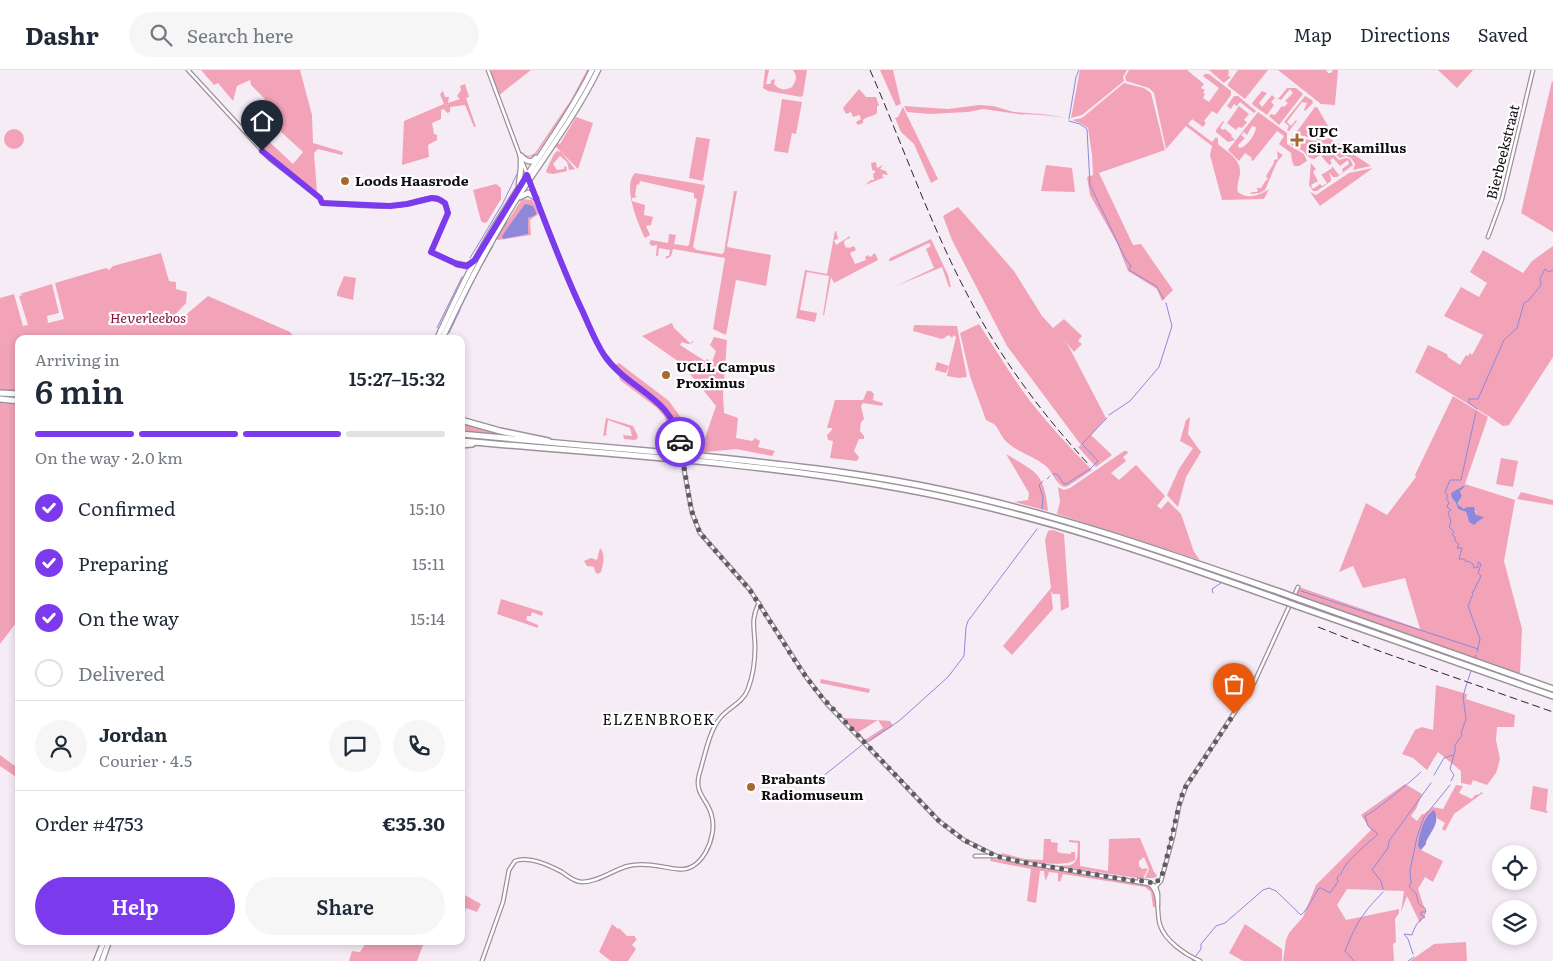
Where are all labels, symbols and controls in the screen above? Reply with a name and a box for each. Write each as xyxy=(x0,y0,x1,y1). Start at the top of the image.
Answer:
search box xyxy=(129,12,479,57)
text: Dashr xyxy=(25,17,99,52)
icon: search xyxy=(147,21,175,49)
text: Search here xyxy=(187,21,293,49)
text: Map xyxy=(1294,21,1332,48)
text: Directions xyxy=(1360,21,1450,48)
text: Saved xyxy=(1478,21,1528,48)
pin xyxy=(241,100,283,151)
street label: Bierbeekstraat xyxy=(1481,102,1524,201)
icon: home xyxy=(248,107,276,135)
place label: UPC Sint-Kamillus xyxy=(1308,121,1406,157)
marker: UPC Sint-Kamillus xyxy=(1290,133,1304,147)
place label: Loods Haasrode xyxy=(355,170,469,190)
marker: Loods Haasrode xyxy=(339,175,351,187)
park label: Heverleebos xyxy=(110,307,186,327)
text: Arriving in xyxy=(35,347,120,371)
place label: UCLL Campus Proximus xyxy=(676,356,775,392)
text: 15:27–15:32 xyxy=(349,364,445,392)
text: 6 min xyxy=(35,366,124,414)
marker: UCLL Campus Proximus xyxy=(660,369,672,381)
courier xyxy=(655,417,705,467)
icon: car xyxy=(666,428,694,456)
text: On the way · 2.0 km xyxy=(35,445,183,469)
icon: check xyxy=(35,494,63,522)
text: Confirmed xyxy=(78,494,176,522)
text: 15:10 xyxy=(409,496,445,520)
icon: check xyxy=(35,549,63,577)
text: Preparing xyxy=(78,549,168,577)
text: 15:11 xyxy=(412,551,445,575)
icon: check xyxy=(35,604,63,632)
text: On the way xyxy=(78,604,179,632)
text: 15:14 xyxy=(410,606,445,630)
text: Delivered xyxy=(78,659,165,687)
pin xyxy=(1213,663,1255,714)
icon: bag xyxy=(1220,670,1248,698)
district label: ELZENBROEK xyxy=(602,707,716,730)
button: person xyxy=(35,720,87,772)
text: Jordan xyxy=(99,720,168,748)
button: chat xyxy=(329,720,381,772)
button: phone xyxy=(393,720,445,772)
text: Courier · 4.5 xyxy=(99,748,192,772)
place label: Brabants Radiomuseum xyxy=(761,768,864,804)
marker: Brabants Radiomuseum xyxy=(745,781,757,793)
text: Order #4753 xyxy=(35,809,144,837)
text: €35.30 xyxy=(382,809,445,837)
map controls xyxy=(1492,845,1537,945)
button: locate xyxy=(1492,845,1537,890)
button: Help xyxy=(35,877,235,935)
button: Share xyxy=(245,877,445,935)
button: layers xyxy=(1492,900,1537,945)

